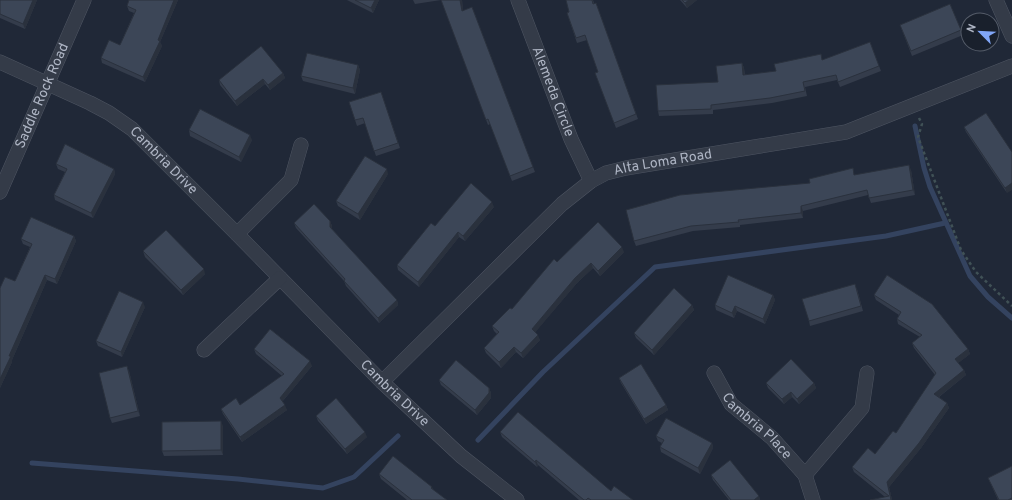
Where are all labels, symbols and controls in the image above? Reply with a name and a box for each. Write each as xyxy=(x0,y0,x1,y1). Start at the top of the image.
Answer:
north arrow xyxy=(960,12,1000,52)
text: N xyxy=(964,22,980,35)
street label: Saddle Rock Road xyxy=(12,40,73,151)
street label: Alemeda Circle xyxy=(528,44,578,139)
street label: Cambria Drive xyxy=(126,123,201,198)
street label: Alta Loma Road xyxy=(612,146,713,179)
street label: Cambria Drive xyxy=(357,356,433,430)
street label: Cambria Place xyxy=(718,390,795,463)

